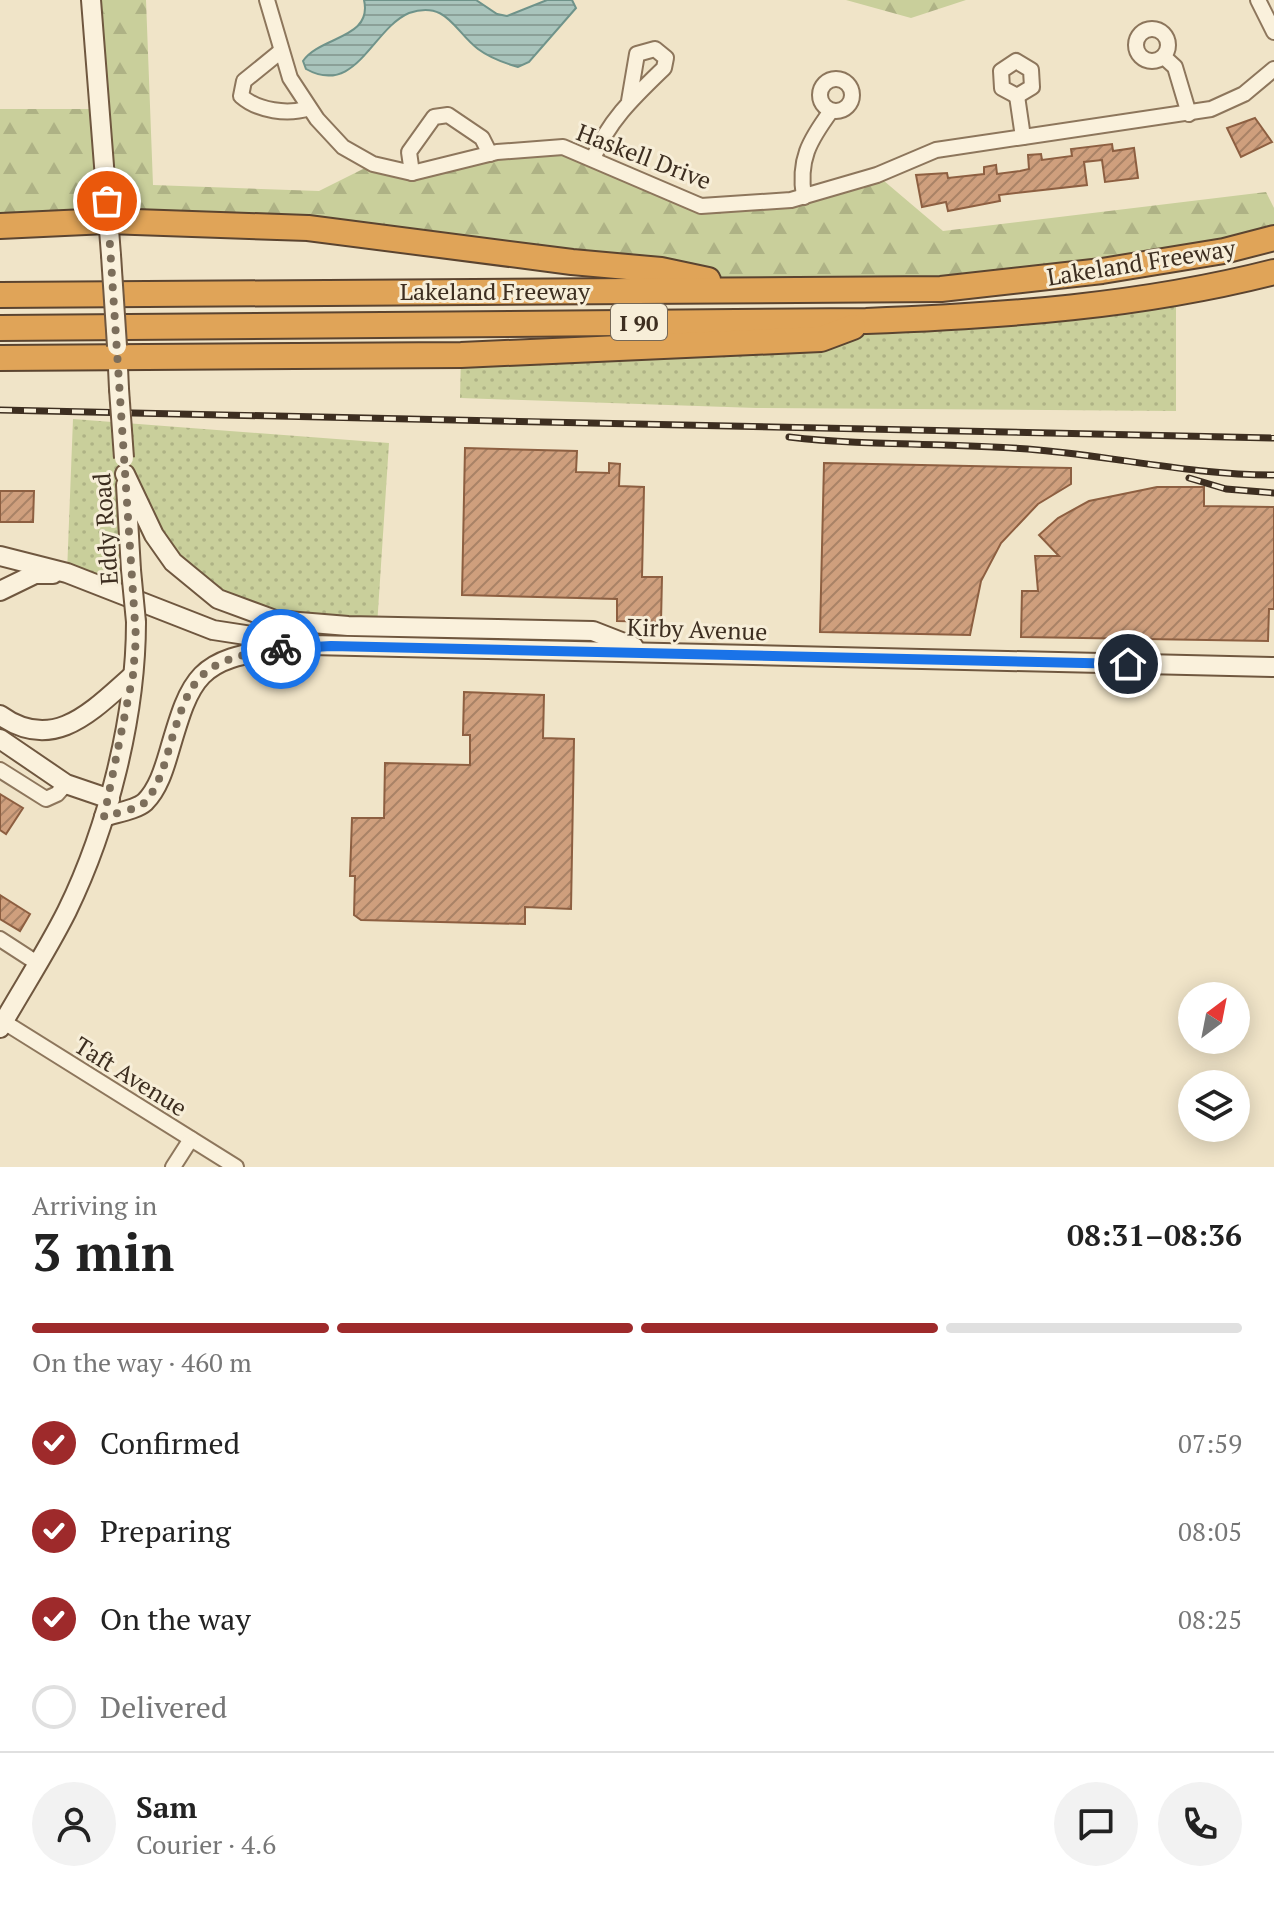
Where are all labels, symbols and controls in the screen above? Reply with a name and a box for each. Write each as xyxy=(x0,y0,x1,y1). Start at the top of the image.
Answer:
street label: Haskell Drive xyxy=(572,116,716,196)
pin xyxy=(73,167,141,235)
icon: bag xyxy=(85,179,129,223)
street label: Lakeland Freeway xyxy=(1045,231,1238,293)
street label: Lakeland Freeway xyxy=(400,275,591,307)
road number: I 90 xyxy=(611,304,667,340)
street label: Eddy Road xyxy=(85,472,125,586)
courier xyxy=(241,609,321,689)
street label: Kirby Avenue xyxy=(626,611,768,647)
icon: bike xyxy=(259,627,303,671)
pin xyxy=(1094,630,1162,698)
icon: home xyxy=(1106,642,1150,686)
north arrow xyxy=(1178,982,1250,1054)
map controls xyxy=(1178,982,1250,1142)
street label: Taft Avenue xyxy=(69,1029,193,1123)
button: layers xyxy=(1178,1070,1250,1142)
text: Arriving in xyxy=(32,1188,157,1222)
text: 08:31–08:36 xyxy=(1067,1215,1242,1255)
text: 3 min xyxy=(32,1217,174,1286)
text: On the way · 460 m xyxy=(32,1345,252,1379)
icon: check xyxy=(32,1421,76,1465)
text: Confirmed xyxy=(100,1423,240,1463)
text: 07:59 xyxy=(1178,1426,1242,1460)
icon: check xyxy=(32,1509,76,1553)
text: Preparing xyxy=(100,1511,231,1551)
text: 08:05 xyxy=(1178,1514,1242,1548)
icon: check xyxy=(32,1597,76,1641)
text: On the way xyxy=(100,1599,251,1639)
text: 08:25 xyxy=(1178,1602,1242,1636)
text: Delivered xyxy=(100,1687,227,1727)
button: person xyxy=(32,1782,116,1866)
button: chat xyxy=(1054,1782,1138,1866)
button: phone xyxy=(1158,1782,1242,1866)
text: Sam xyxy=(136,1787,197,1827)
text: Courier · 4.6 xyxy=(136,1827,276,1861)

